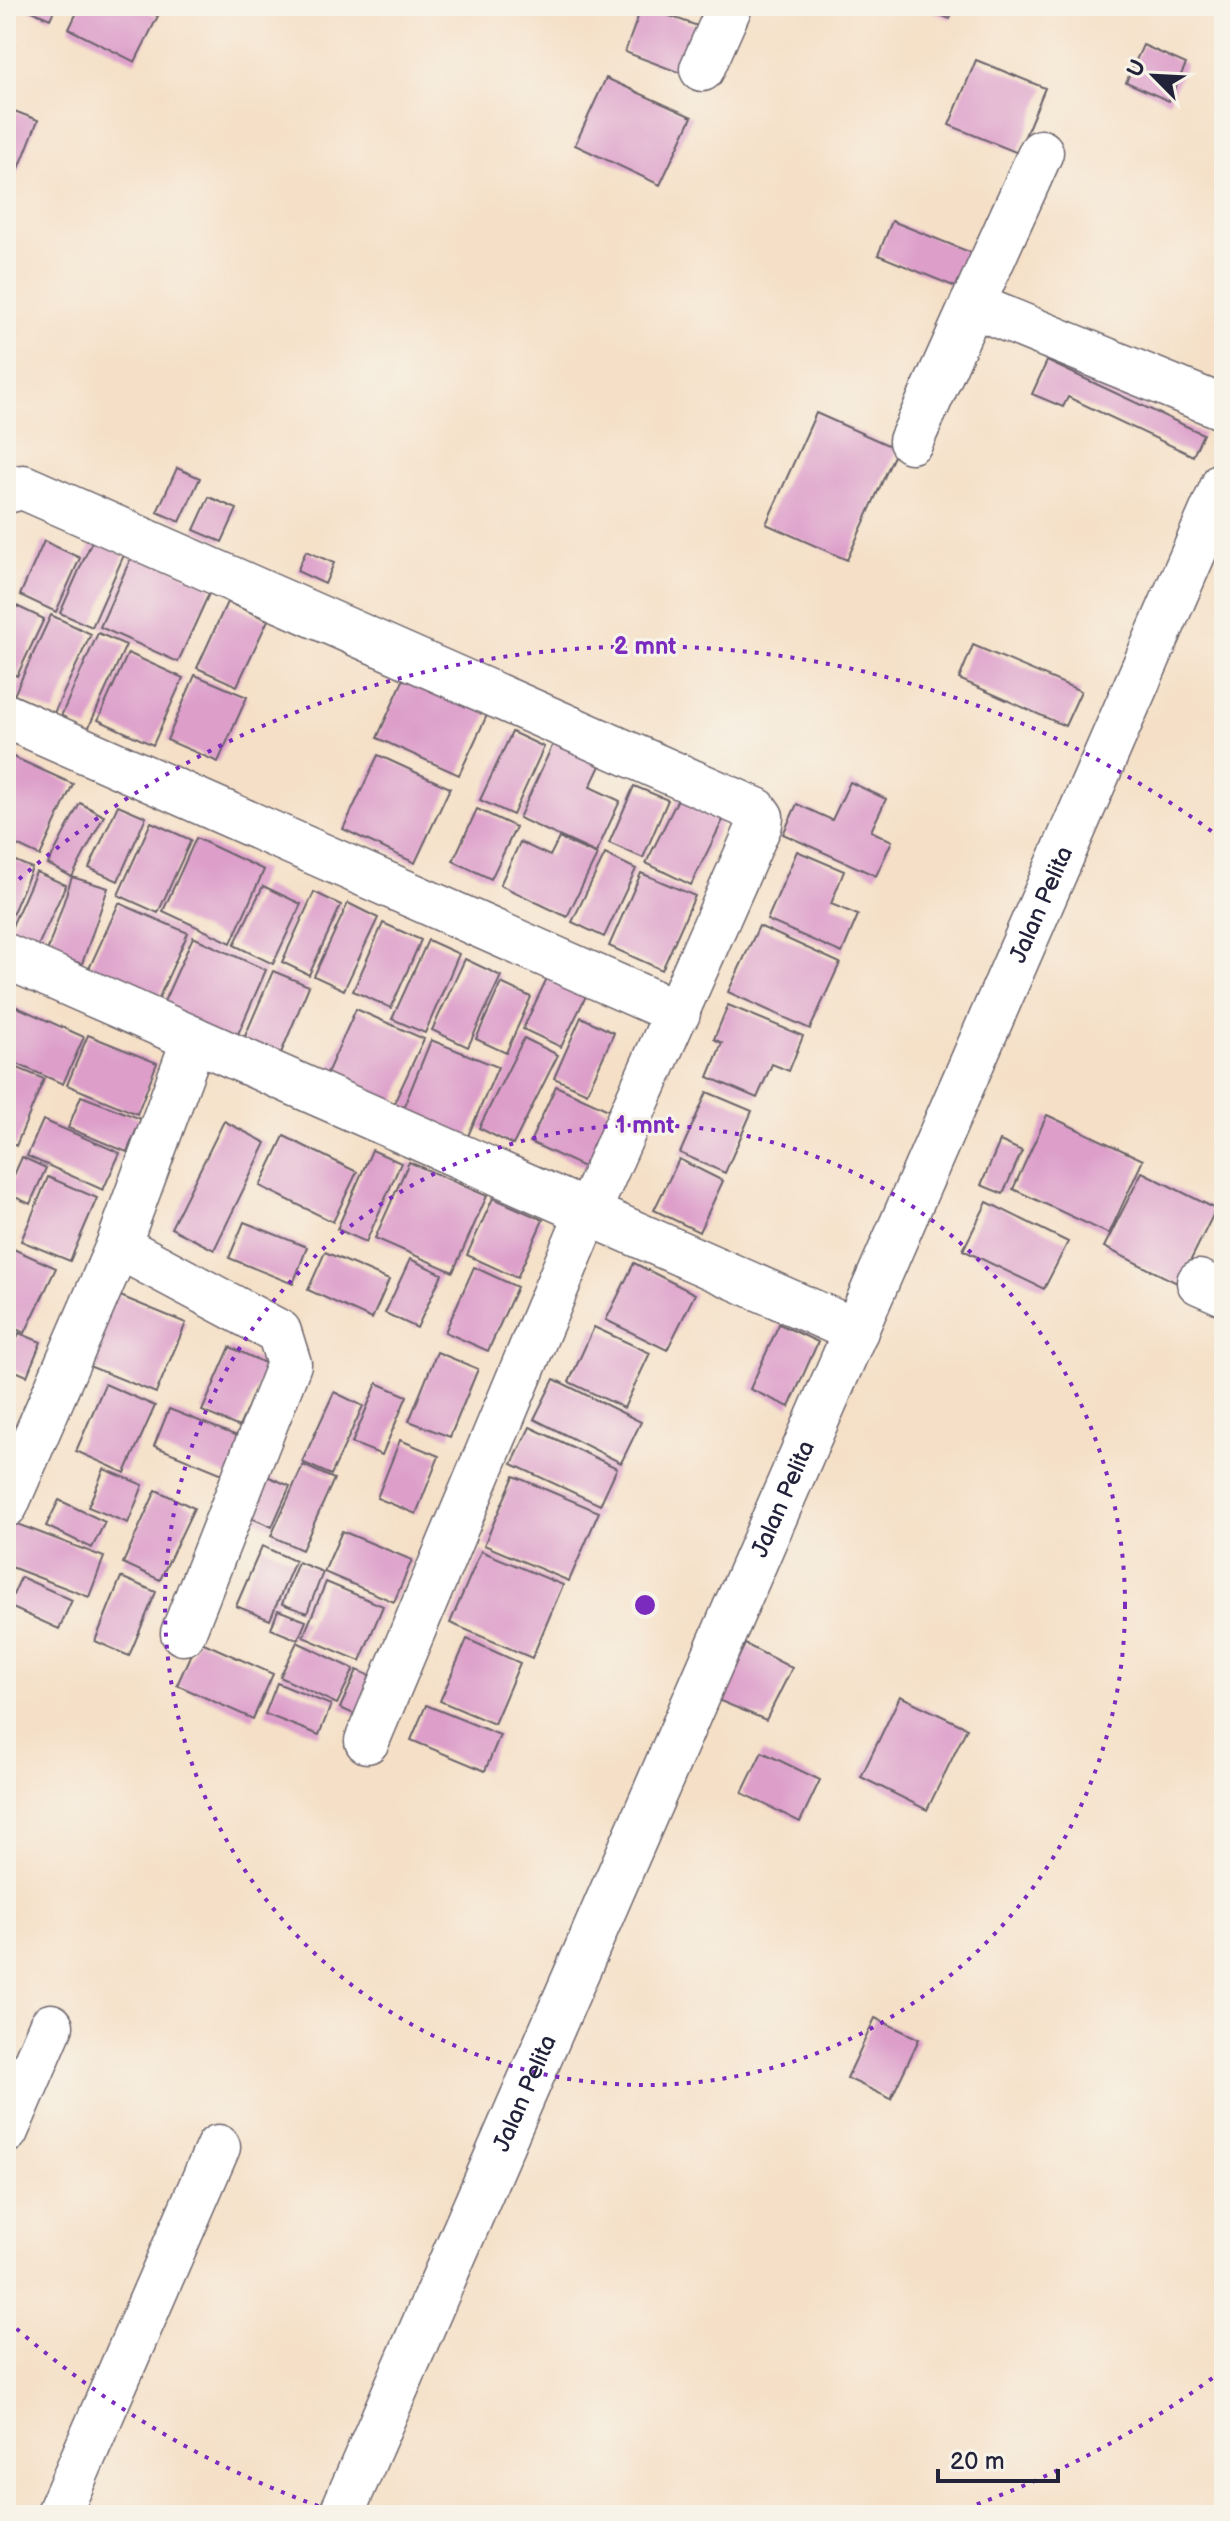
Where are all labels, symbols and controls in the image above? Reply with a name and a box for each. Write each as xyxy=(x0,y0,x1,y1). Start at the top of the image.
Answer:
north arrow xyxy=(1114,36,1194,116)
text: U xyxy=(1122,56,1153,81)
text: 2 mnt xyxy=(614,632,676,661)
street label: Jalan Pelita xyxy=(1003,842,1079,967)
text: 1 mnt xyxy=(616,1111,674,1140)
street label: Jalan Pelita xyxy=(745,1436,821,1561)
centre of rings xyxy=(631,1591,659,1619)
street label: Jalan Pelita xyxy=(486,2030,562,2156)
scale bar xyxy=(938,2433,1058,2483)
text: 20 m xyxy=(950,2447,1005,2476)

